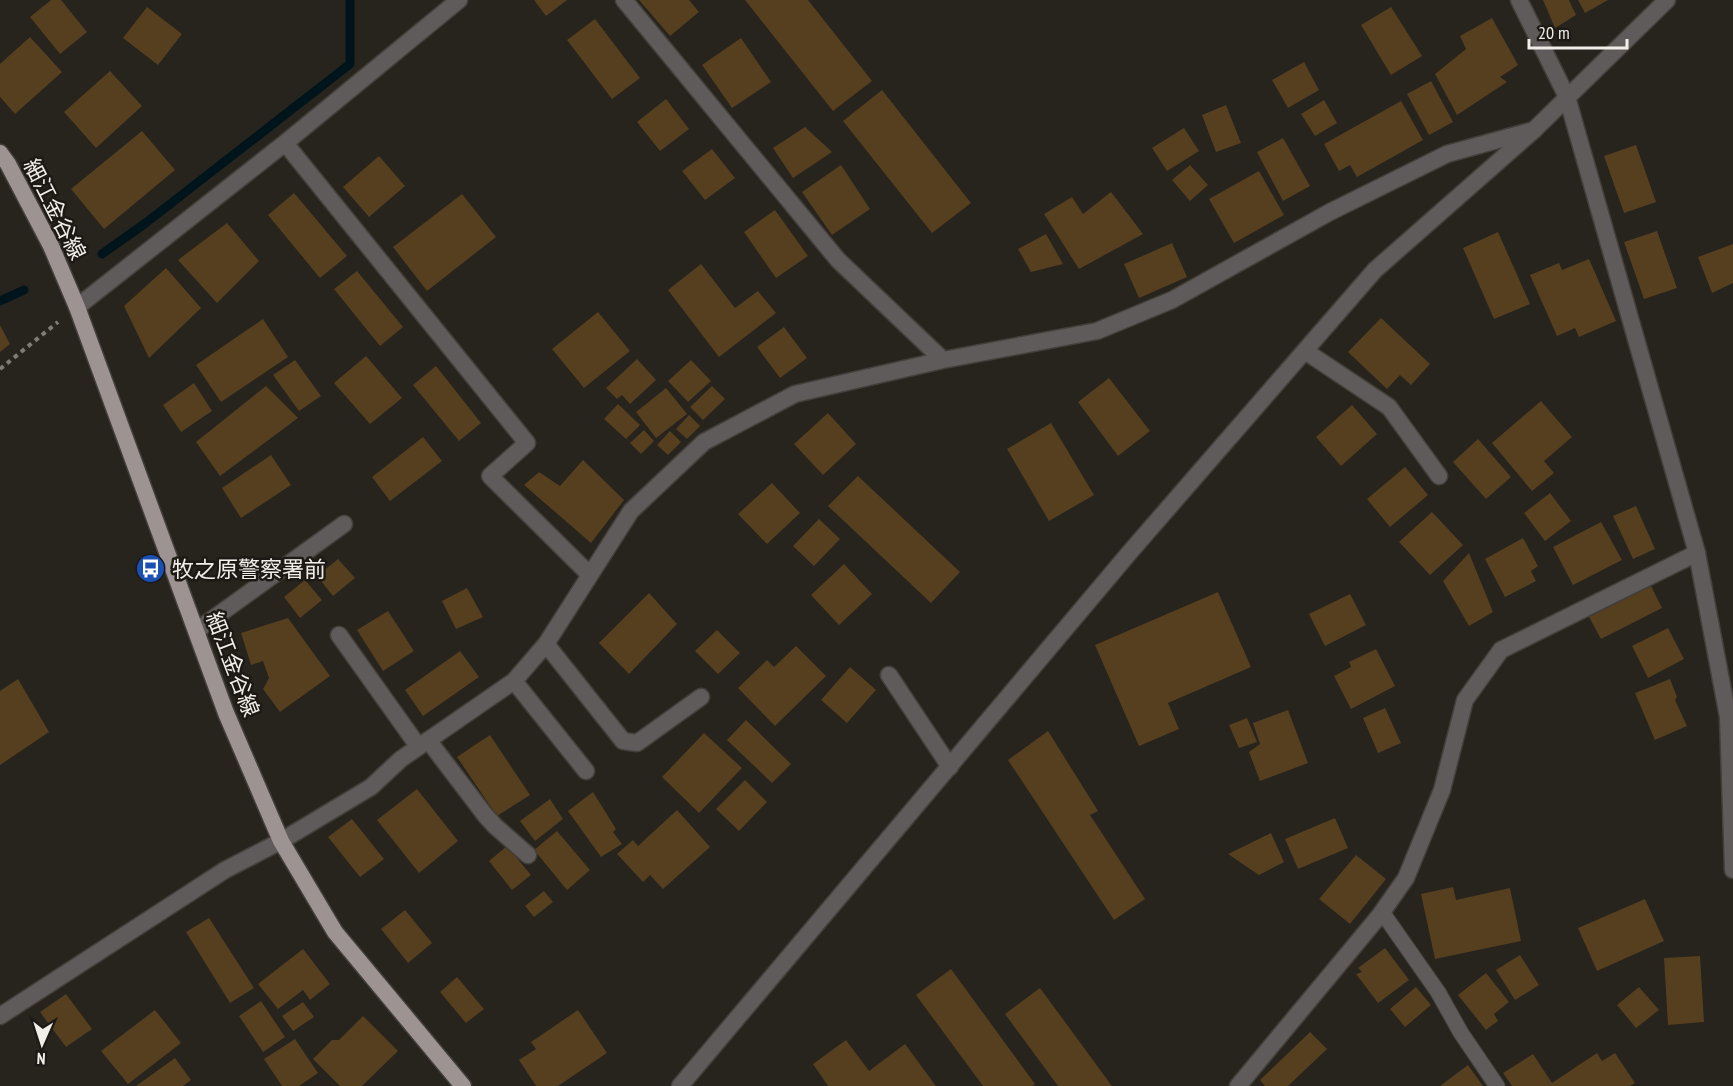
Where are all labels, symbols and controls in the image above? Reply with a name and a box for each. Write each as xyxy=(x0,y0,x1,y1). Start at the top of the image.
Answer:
scale bar xyxy=(1529,12,1626,50)
text: 20 m xyxy=(1538,21,1570,44)
street label: 細江金谷線 xyxy=(18,154,92,264)
bus stop icon: 牧之原警察署前 xyxy=(135,553,167,585)
place label: 牧之原警察署前 xyxy=(172,555,326,583)
street label: 細江金谷線 xyxy=(200,608,266,720)
north arrow xyxy=(12,1014,72,1074)
text: N xyxy=(36,1049,46,1069)

